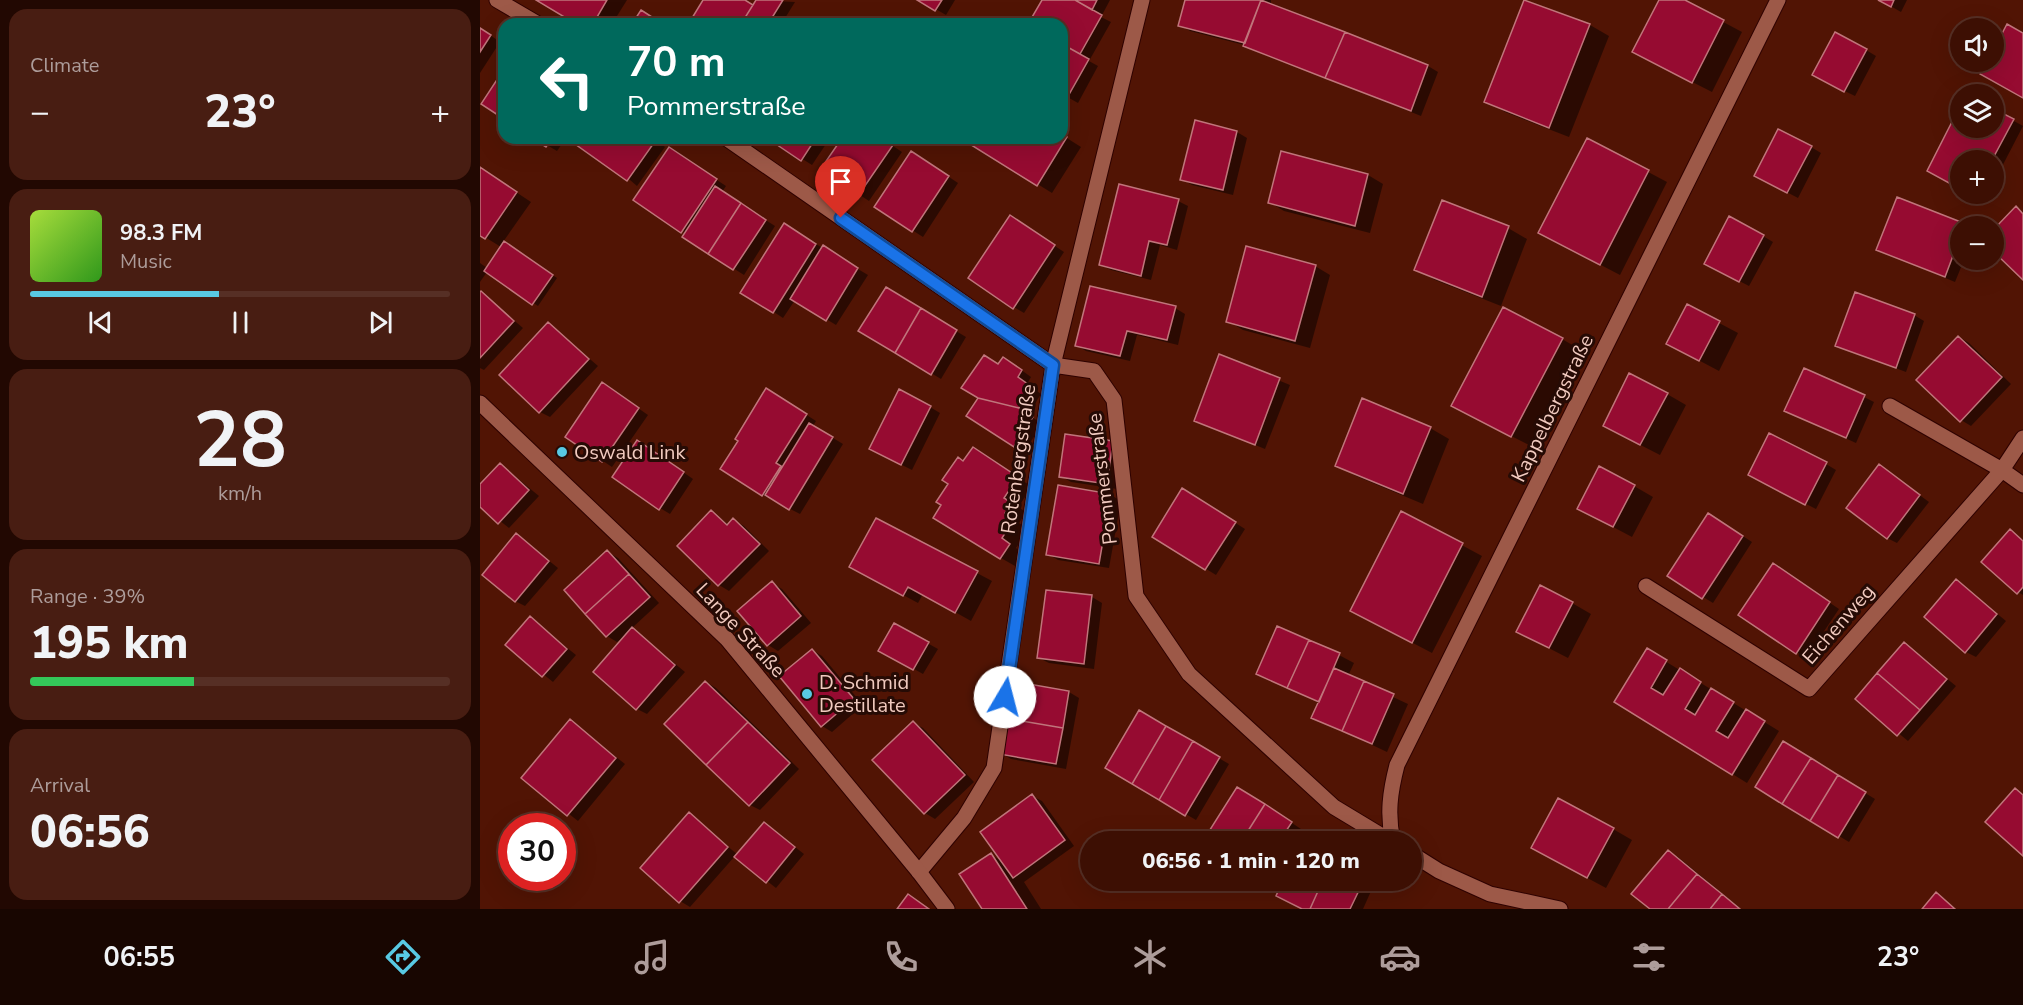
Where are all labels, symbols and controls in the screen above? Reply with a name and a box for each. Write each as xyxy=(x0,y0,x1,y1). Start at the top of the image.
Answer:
map controls xyxy=(1950,18,2004,270)
button: sound xyxy=(1950,18,2004,72)
text: 70 m xyxy=(627,34,726,91)
icon: left xyxy=(528,42,606,120)
text: Climate xyxy=(30,52,99,79)
text: 23° xyxy=(204,82,276,143)
button: layers xyxy=(1950,84,2004,138)
text: Pommerstraße xyxy=(627,88,806,125)
text: − xyxy=(30,90,50,135)
text: + xyxy=(430,90,450,135)
button: + xyxy=(1950,150,2004,204)
pin xyxy=(815,156,866,218)
icon: arrive xyxy=(824,165,857,198)
button: − xyxy=(1950,216,2004,270)
text: 98.3 FM xyxy=(120,218,202,248)
text: Music xyxy=(120,248,172,275)
icon: previous xyxy=(84,306,117,339)
icon: pause xyxy=(224,306,257,339)
icon: next xyxy=(364,306,397,339)
street label: Kappelbergstraße xyxy=(1505,330,1600,487)
street label: Rotenbergstraße xyxy=(995,382,1042,536)
text: 28 xyxy=(193,387,287,494)
street label: Pommerstraße xyxy=(1081,412,1124,546)
place label: Oswald Link xyxy=(574,439,686,466)
marker: Oswald Link xyxy=(555,445,569,459)
text: km/h xyxy=(218,480,262,507)
street label: Lange Straße xyxy=(690,577,791,683)
street label: Eichenweg xyxy=(1796,579,1881,670)
text: Range · 39% xyxy=(30,583,145,610)
text: 195 km xyxy=(30,613,189,674)
position arrow xyxy=(973,665,1037,729)
place label: D. Schmid Destillate xyxy=(819,669,909,719)
marker: D. Schmid Destillate xyxy=(800,687,814,701)
text: Arrival xyxy=(30,772,90,799)
text: 06:56 xyxy=(30,802,150,863)
speed limit sign: 30 xyxy=(498,813,576,891)
text: 06:56 · 1 min · 120 m xyxy=(1142,846,1360,876)
icon: directions xyxy=(382,936,424,978)
icon: music xyxy=(631,936,673,978)
icon: phone xyxy=(880,936,922,978)
icon: climate xyxy=(1129,936,1171,978)
icon: car xyxy=(1379,936,1421,978)
icon: filters xyxy=(1628,936,1670,978)
text: 06:55 xyxy=(104,939,175,976)
text: 23° xyxy=(1877,939,1919,976)

